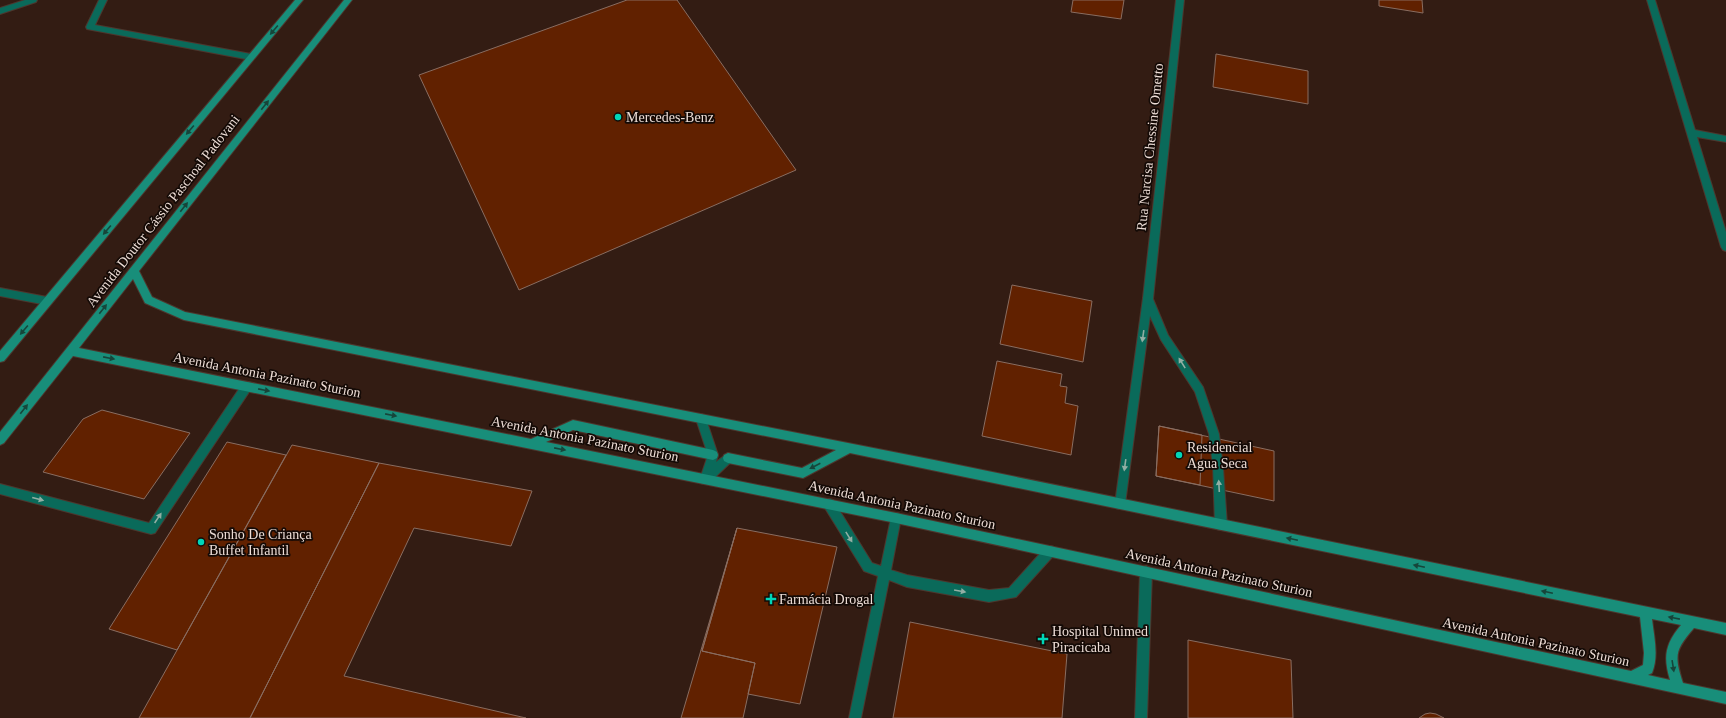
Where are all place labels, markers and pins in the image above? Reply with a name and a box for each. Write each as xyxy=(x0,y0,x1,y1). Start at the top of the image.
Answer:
place label: Mercedes-Benz xyxy=(626,110,714,125)
marker: Mercedes-Benz xyxy=(613,112,623,122)
place label: Residencial Agua Seca xyxy=(1187,440,1252,471)
marker: Residencial Agua Seca xyxy=(1174,450,1184,460)
place label: Sonho De Criança Buffet Infantil xyxy=(209,527,312,558)
marker: Sonho De Criança Buffet Infantil xyxy=(196,537,206,547)
place label: Farmácia Drogal xyxy=(779,592,874,607)
marker: Farmácia Drogal xyxy=(766,594,776,604)
place label: Hospital Unimed Piracicaba xyxy=(1052,624,1148,655)
marker: Hospital Unimed Piracicaba xyxy=(1037,633,1049,645)

